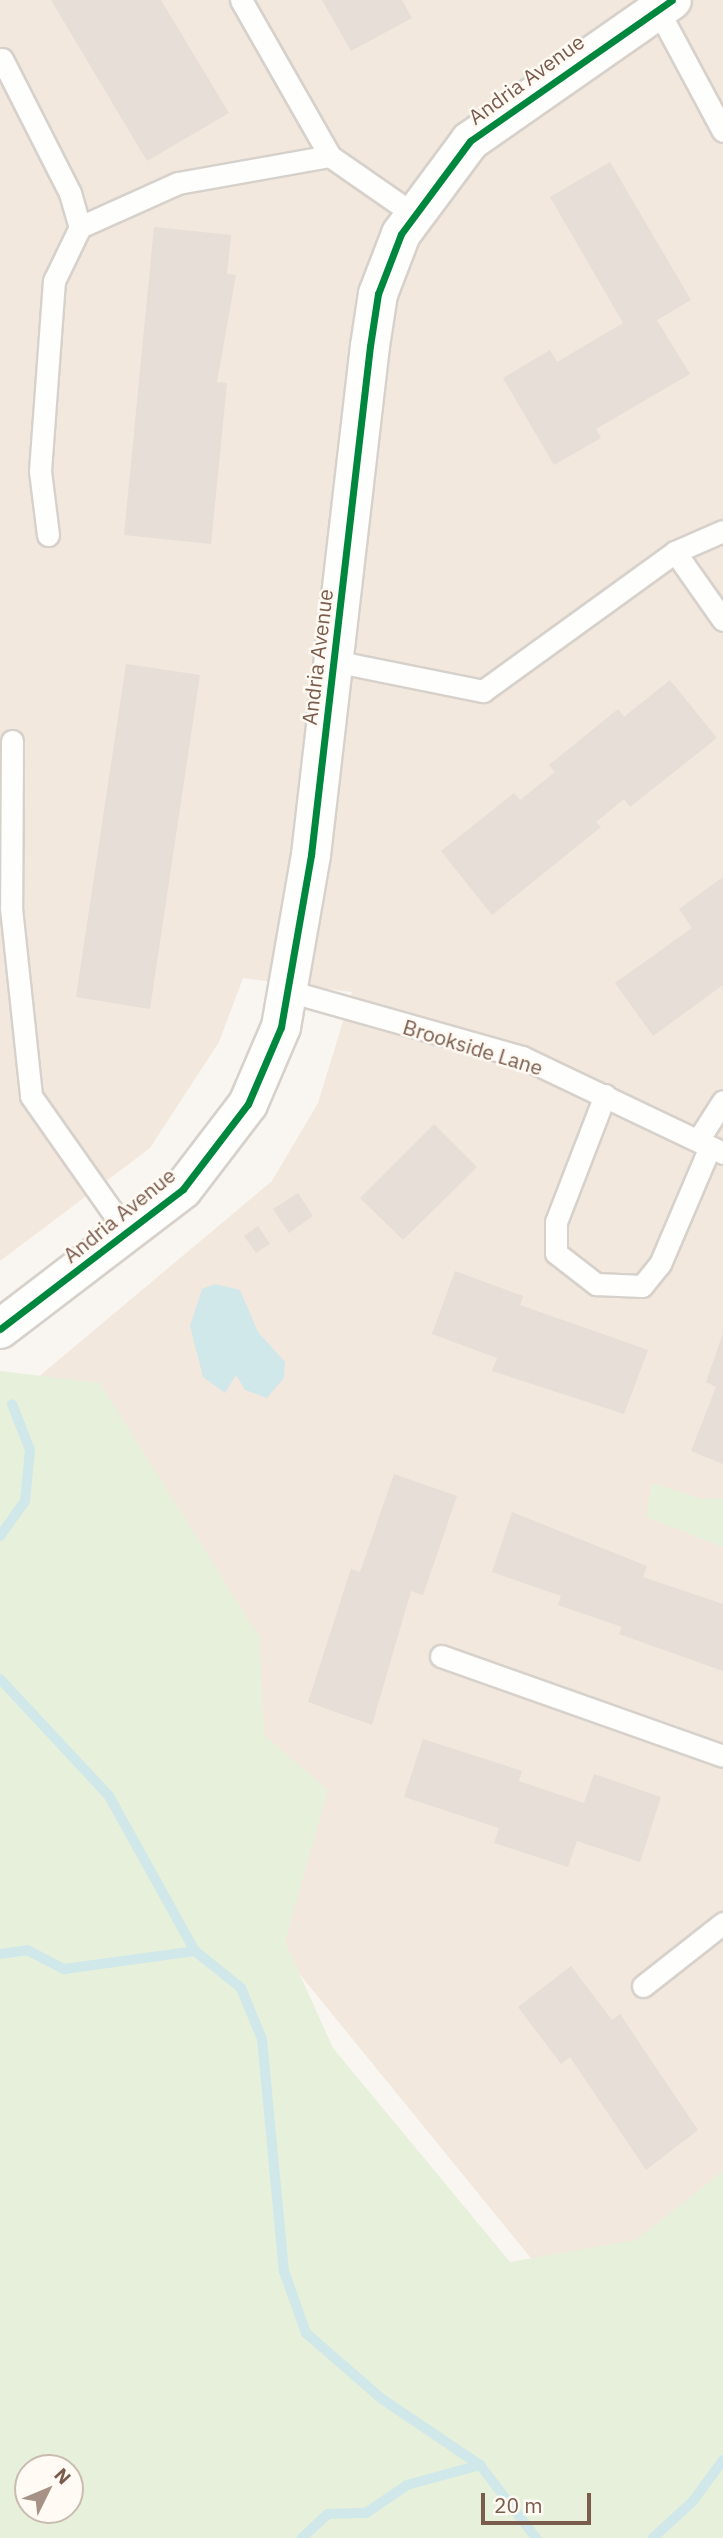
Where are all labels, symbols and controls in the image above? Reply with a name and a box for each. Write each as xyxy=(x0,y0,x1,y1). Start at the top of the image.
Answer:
street label: Andria Avenue xyxy=(463,29,589,129)
street label: Andria Avenue xyxy=(296,588,338,726)
street label: Brookside Lane xyxy=(400,1014,546,1080)
street label: Andria Avenue xyxy=(58,1162,180,1268)
north arrow xyxy=(14,2454,84,2524)
text: N xyxy=(49,2463,76,2489)
scale bar xyxy=(485,2478,595,2522)
text: 20 m xyxy=(494,2491,543,2519)

